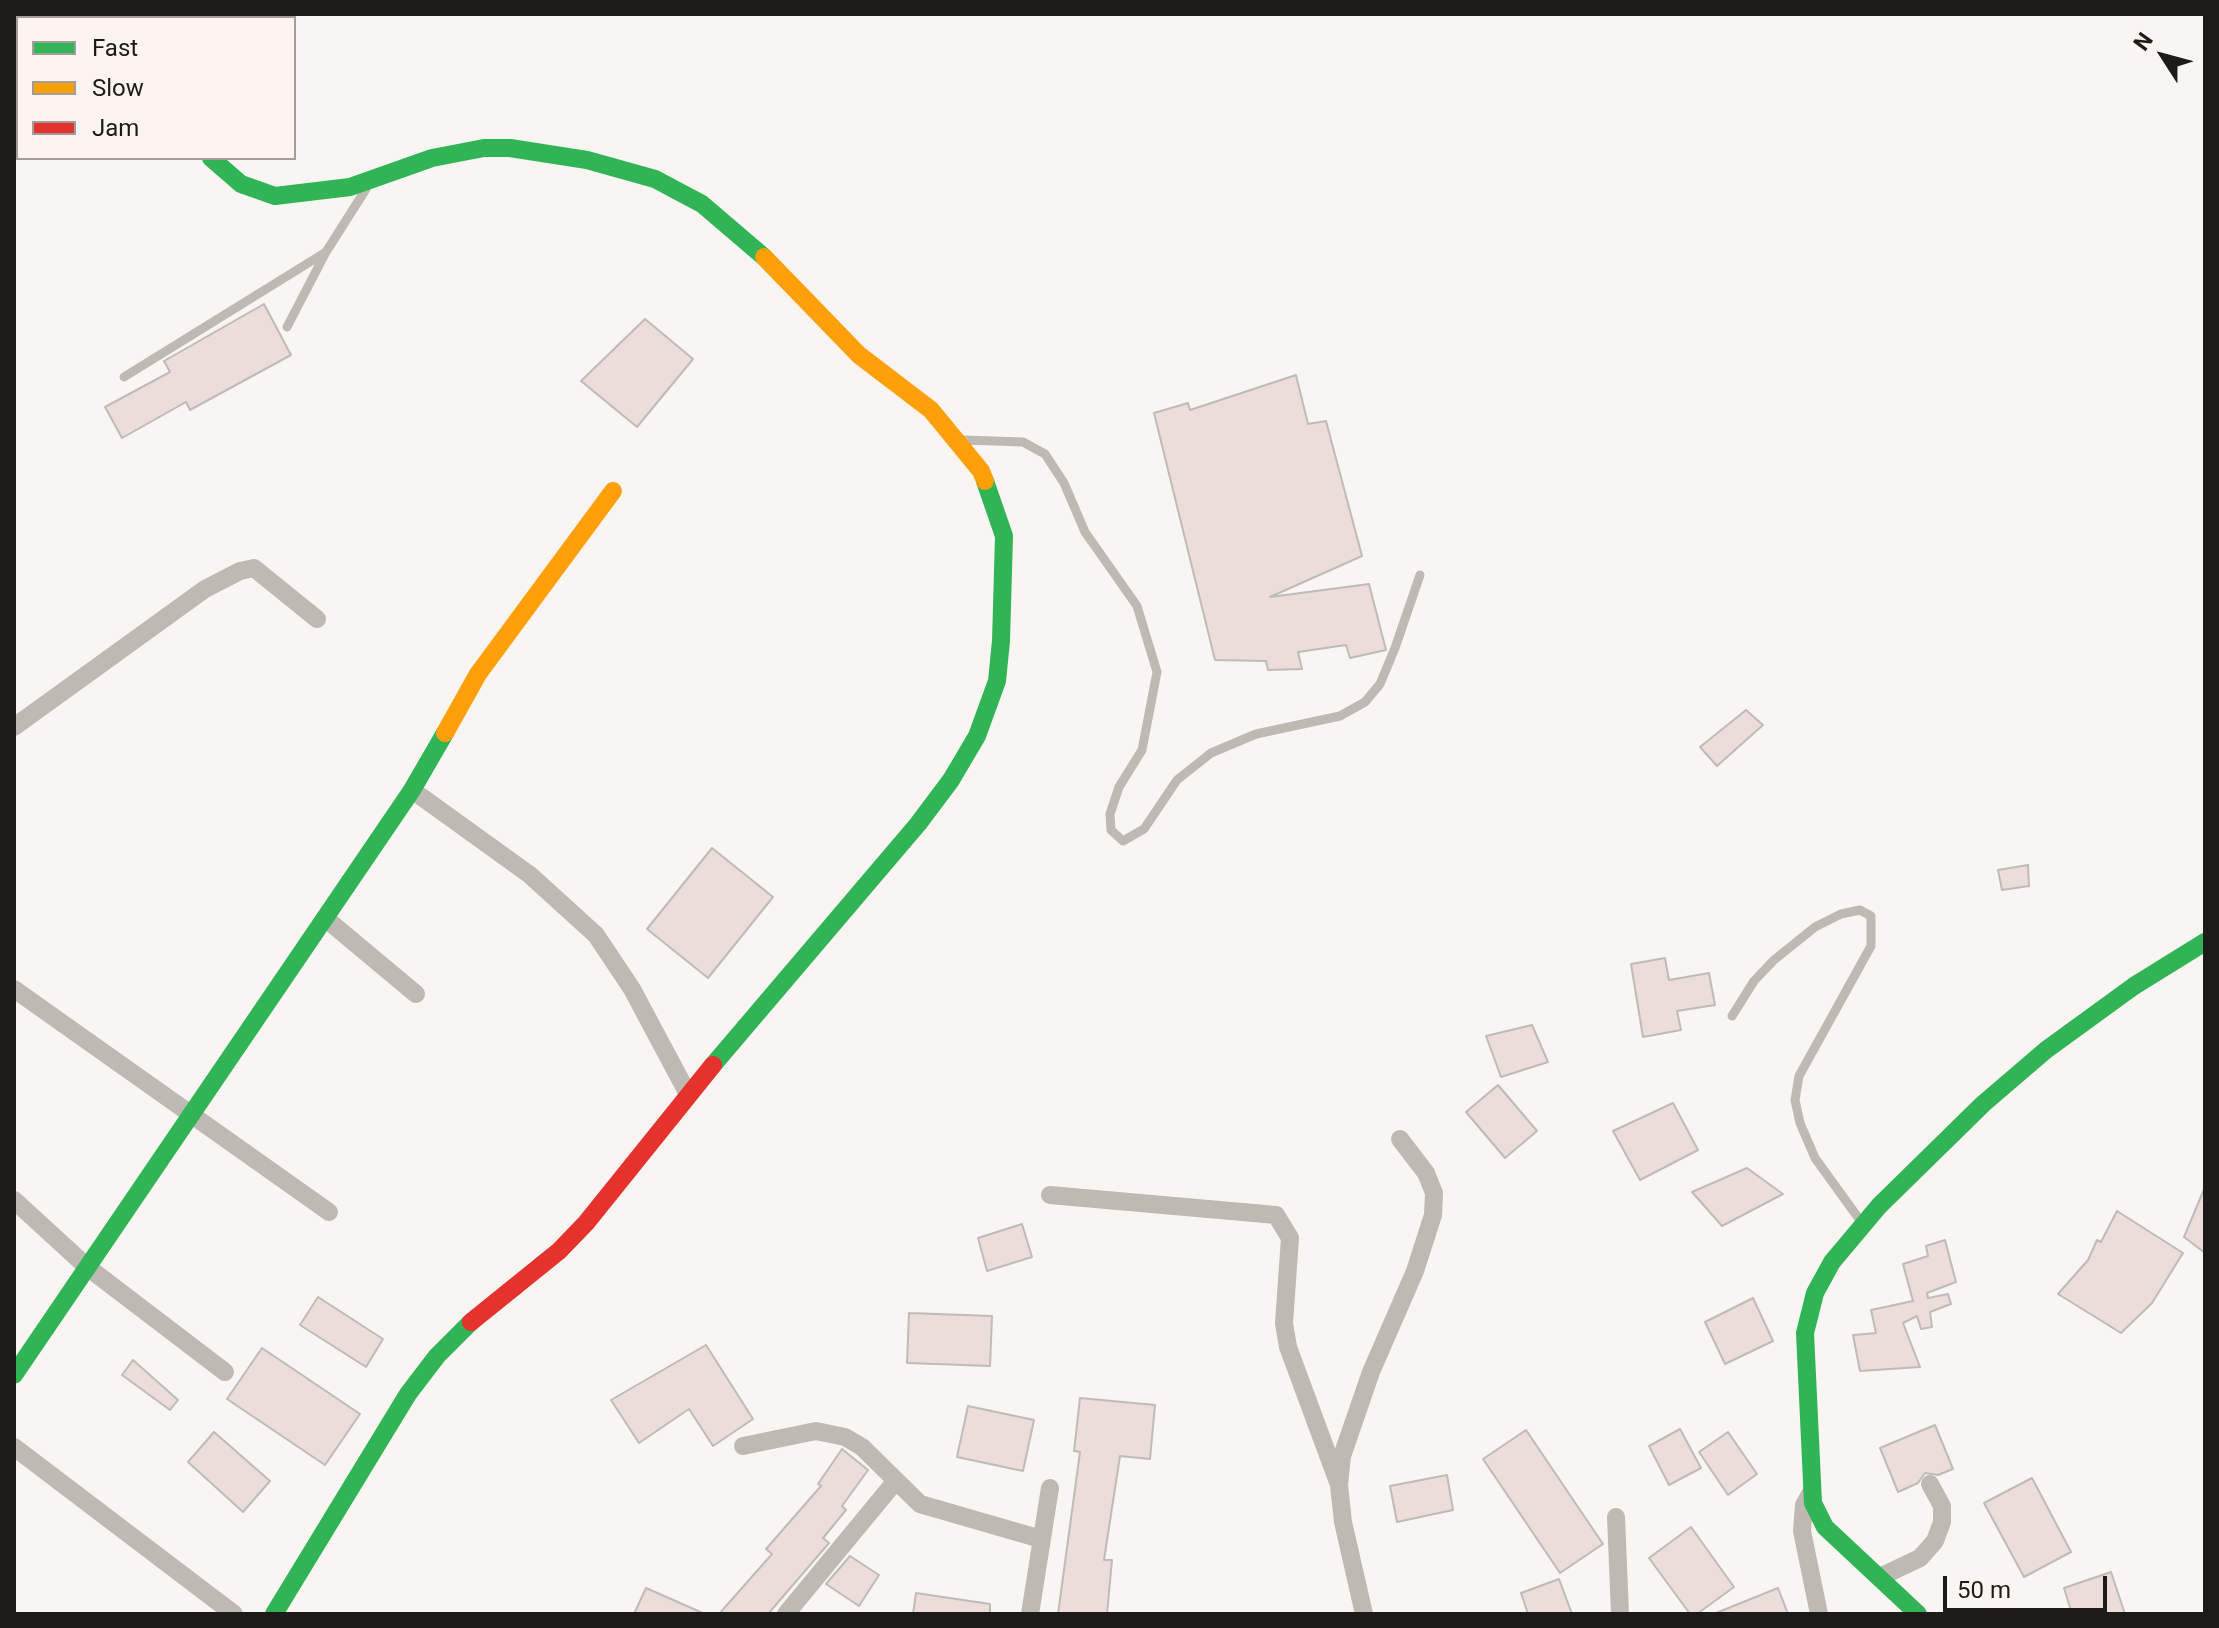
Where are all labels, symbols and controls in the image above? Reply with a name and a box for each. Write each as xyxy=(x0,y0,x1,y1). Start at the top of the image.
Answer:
legend xyxy=(16,16,296,160)
north arrow xyxy=(2123,16,2203,96)
text: N xyxy=(2129,28,2158,55)
text: Fast xyxy=(92,34,138,62)
text: Slow xyxy=(92,74,144,102)
text: Jam xyxy=(92,114,139,142)
scale bar xyxy=(1947,1560,2111,1610)
text: 50 m xyxy=(1957,1576,2011,1604)

